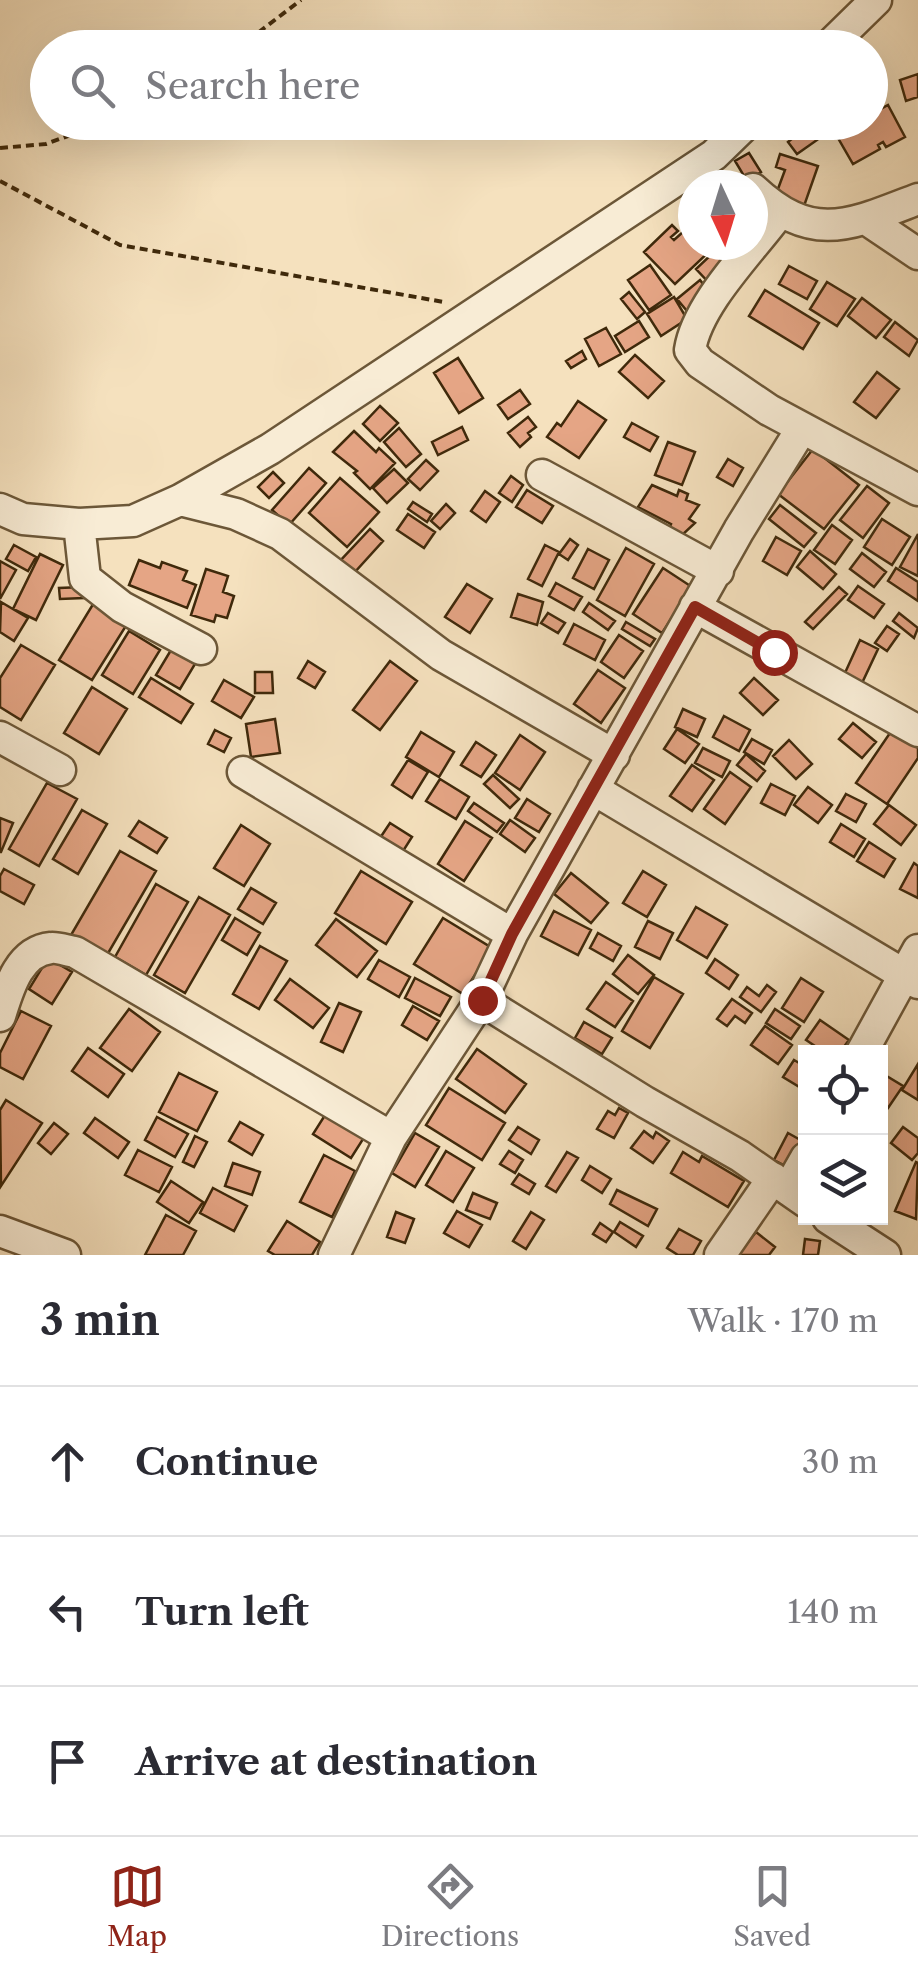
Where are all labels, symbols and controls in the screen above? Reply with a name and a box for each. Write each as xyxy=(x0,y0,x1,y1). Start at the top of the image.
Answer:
search box xyxy=(30,30,888,140)
icon: search xyxy=(65,58,120,113)
text: Search here xyxy=(145,62,360,109)
north arrow xyxy=(678,170,768,260)
route start xyxy=(752,630,798,676)
route end xyxy=(460,978,506,1024)
map controls xyxy=(798,1045,888,1225)
button: locate xyxy=(798,1045,888,1135)
button: layers xyxy=(798,1135,888,1225)
text: 3 min xyxy=(40,1294,160,1346)
text: Walk · 170 m xyxy=(688,1301,878,1340)
icon: ahead xyxy=(40,1434,95,1489)
text: Continue xyxy=(135,1438,318,1485)
text: 30 m xyxy=(802,1442,878,1481)
icon: left xyxy=(40,1584,95,1639)
text: Turn left xyxy=(135,1588,309,1635)
text: 140 m xyxy=(787,1592,878,1631)
icon: arrive xyxy=(40,1734,95,1789)
text: Arrive at destination xyxy=(135,1738,538,1785)
tab: Map xyxy=(107,1859,167,1953)
tab: Directions xyxy=(381,1859,519,1953)
tab: Saved xyxy=(733,1859,811,1953)

